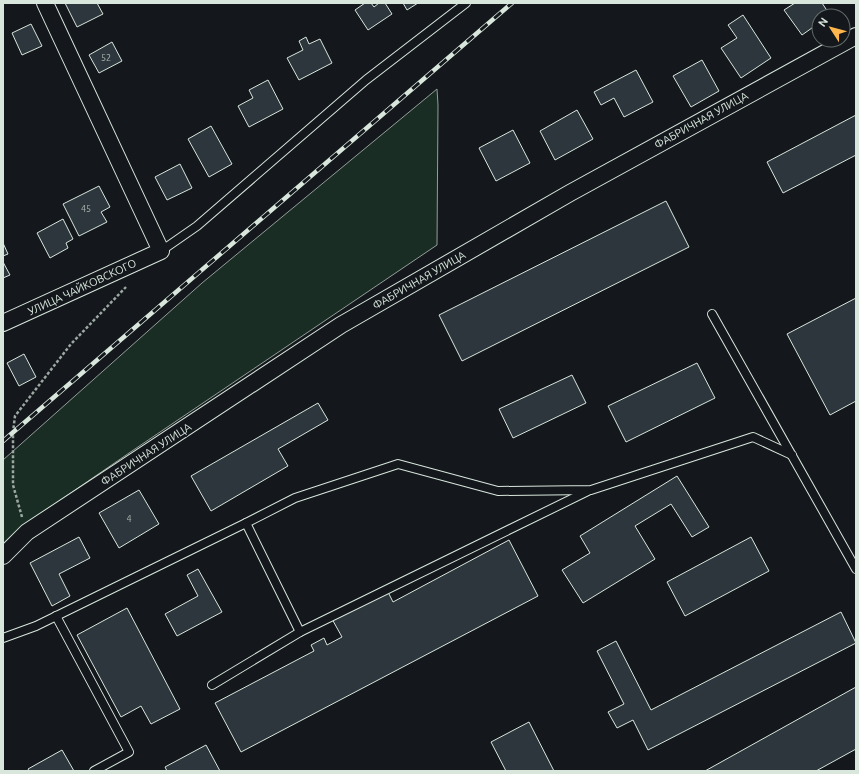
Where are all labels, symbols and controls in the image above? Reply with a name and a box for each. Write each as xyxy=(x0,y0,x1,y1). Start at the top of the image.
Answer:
north arrow xyxy=(811,8,851,48)
text: N xyxy=(816,15,830,29)
house number: 52 xyxy=(101,53,111,63)
street label: ФАБРИЧНАЯ УЛИЦА xyxy=(652,89,751,151)
house number: 45 xyxy=(81,204,91,214)
street label: ФАБРИЧНАЯ УЛИЦА xyxy=(370,248,468,311)
street label: УЛИЦА ЧАЙКОВСКОГО xyxy=(26,257,138,317)
street label: ФАБРИЧНАЯ УЛИЦА xyxy=(99,420,194,488)
house number: 4 xyxy=(126,514,132,524)

